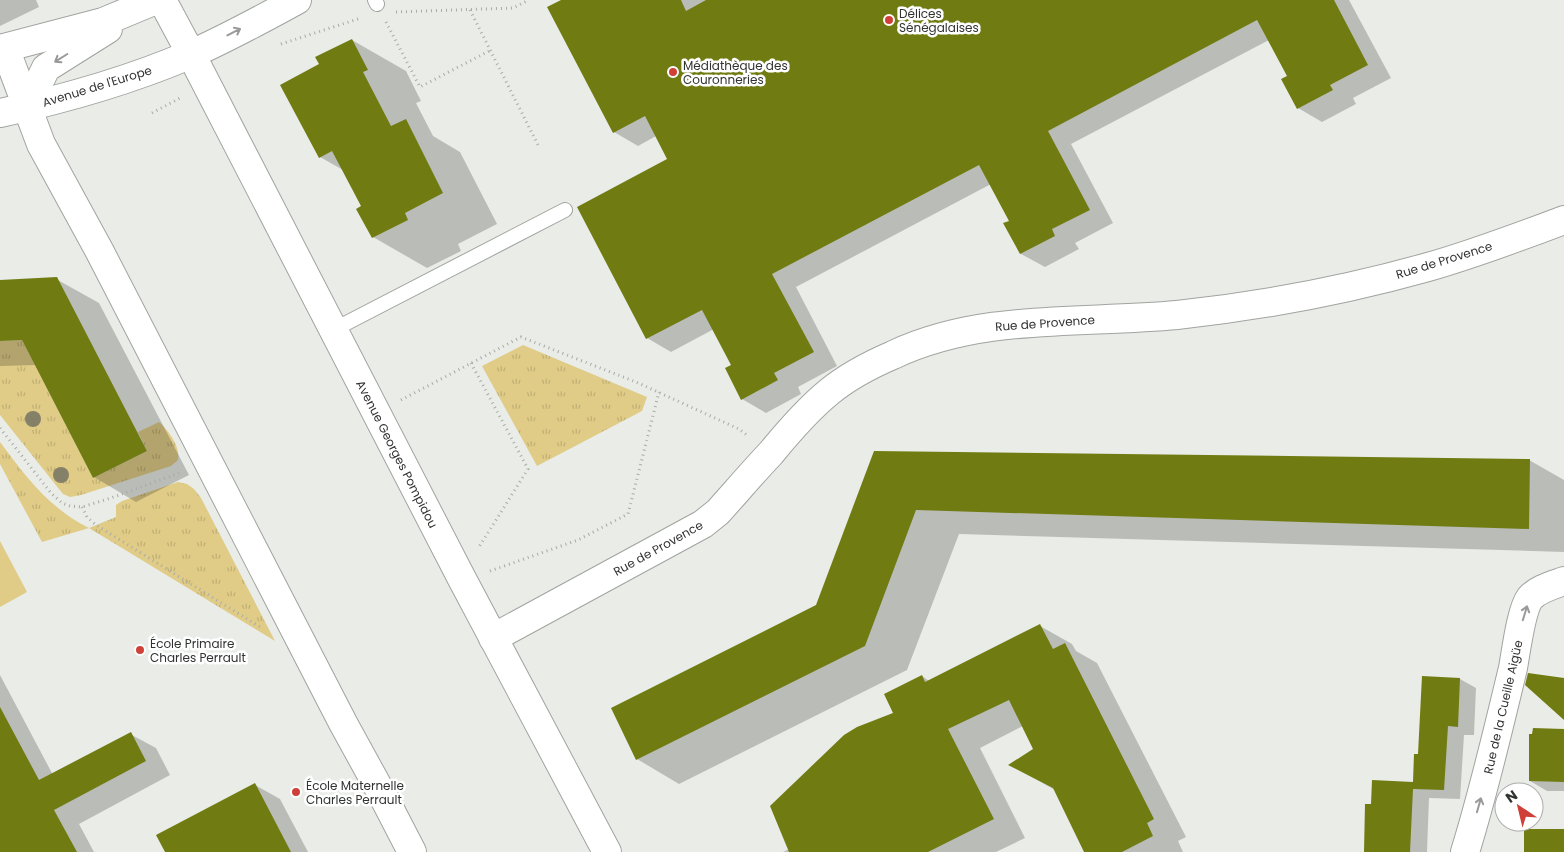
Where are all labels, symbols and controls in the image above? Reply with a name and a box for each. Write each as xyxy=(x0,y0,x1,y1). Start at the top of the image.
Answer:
place label: Délices Sénégalaises xyxy=(899,5,979,36)
marker: Délices Sénégalaises xyxy=(883,14,895,26)
one-way arrow xyxy=(227,27,242,37)
one-way arrow xyxy=(55,54,69,64)
place label: Médiathèque des Couronneries xyxy=(683,57,788,88)
street label: Avenue de l'Europe xyxy=(40,61,154,111)
marker: Médiathèque des Couronneries xyxy=(667,66,679,78)
street label: Rue de Provence xyxy=(1394,237,1494,283)
street label: Rue de Provence xyxy=(994,311,1096,335)
street label: Avenue Georges Pompidou xyxy=(352,377,442,531)
street label: Rue de Provence xyxy=(610,516,706,580)
one-way arrow xyxy=(1520,605,1530,621)
place label: École Primaire Charles Perrault xyxy=(150,635,246,666)
street label: Rue de la Cueille Aigüe xyxy=(1479,638,1527,776)
marker: École Primaire Charles Perrault xyxy=(134,644,146,656)
place label: École Maternelle Charles Perrault xyxy=(306,777,404,808)
north arrow xyxy=(1494,782,1544,832)
text: N xyxy=(1501,785,1522,808)
marker: École Maternelle Charles Perrault xyxy=(290,786,302,798)
one-way arrow xyxy=(1475,798,1485,814)

